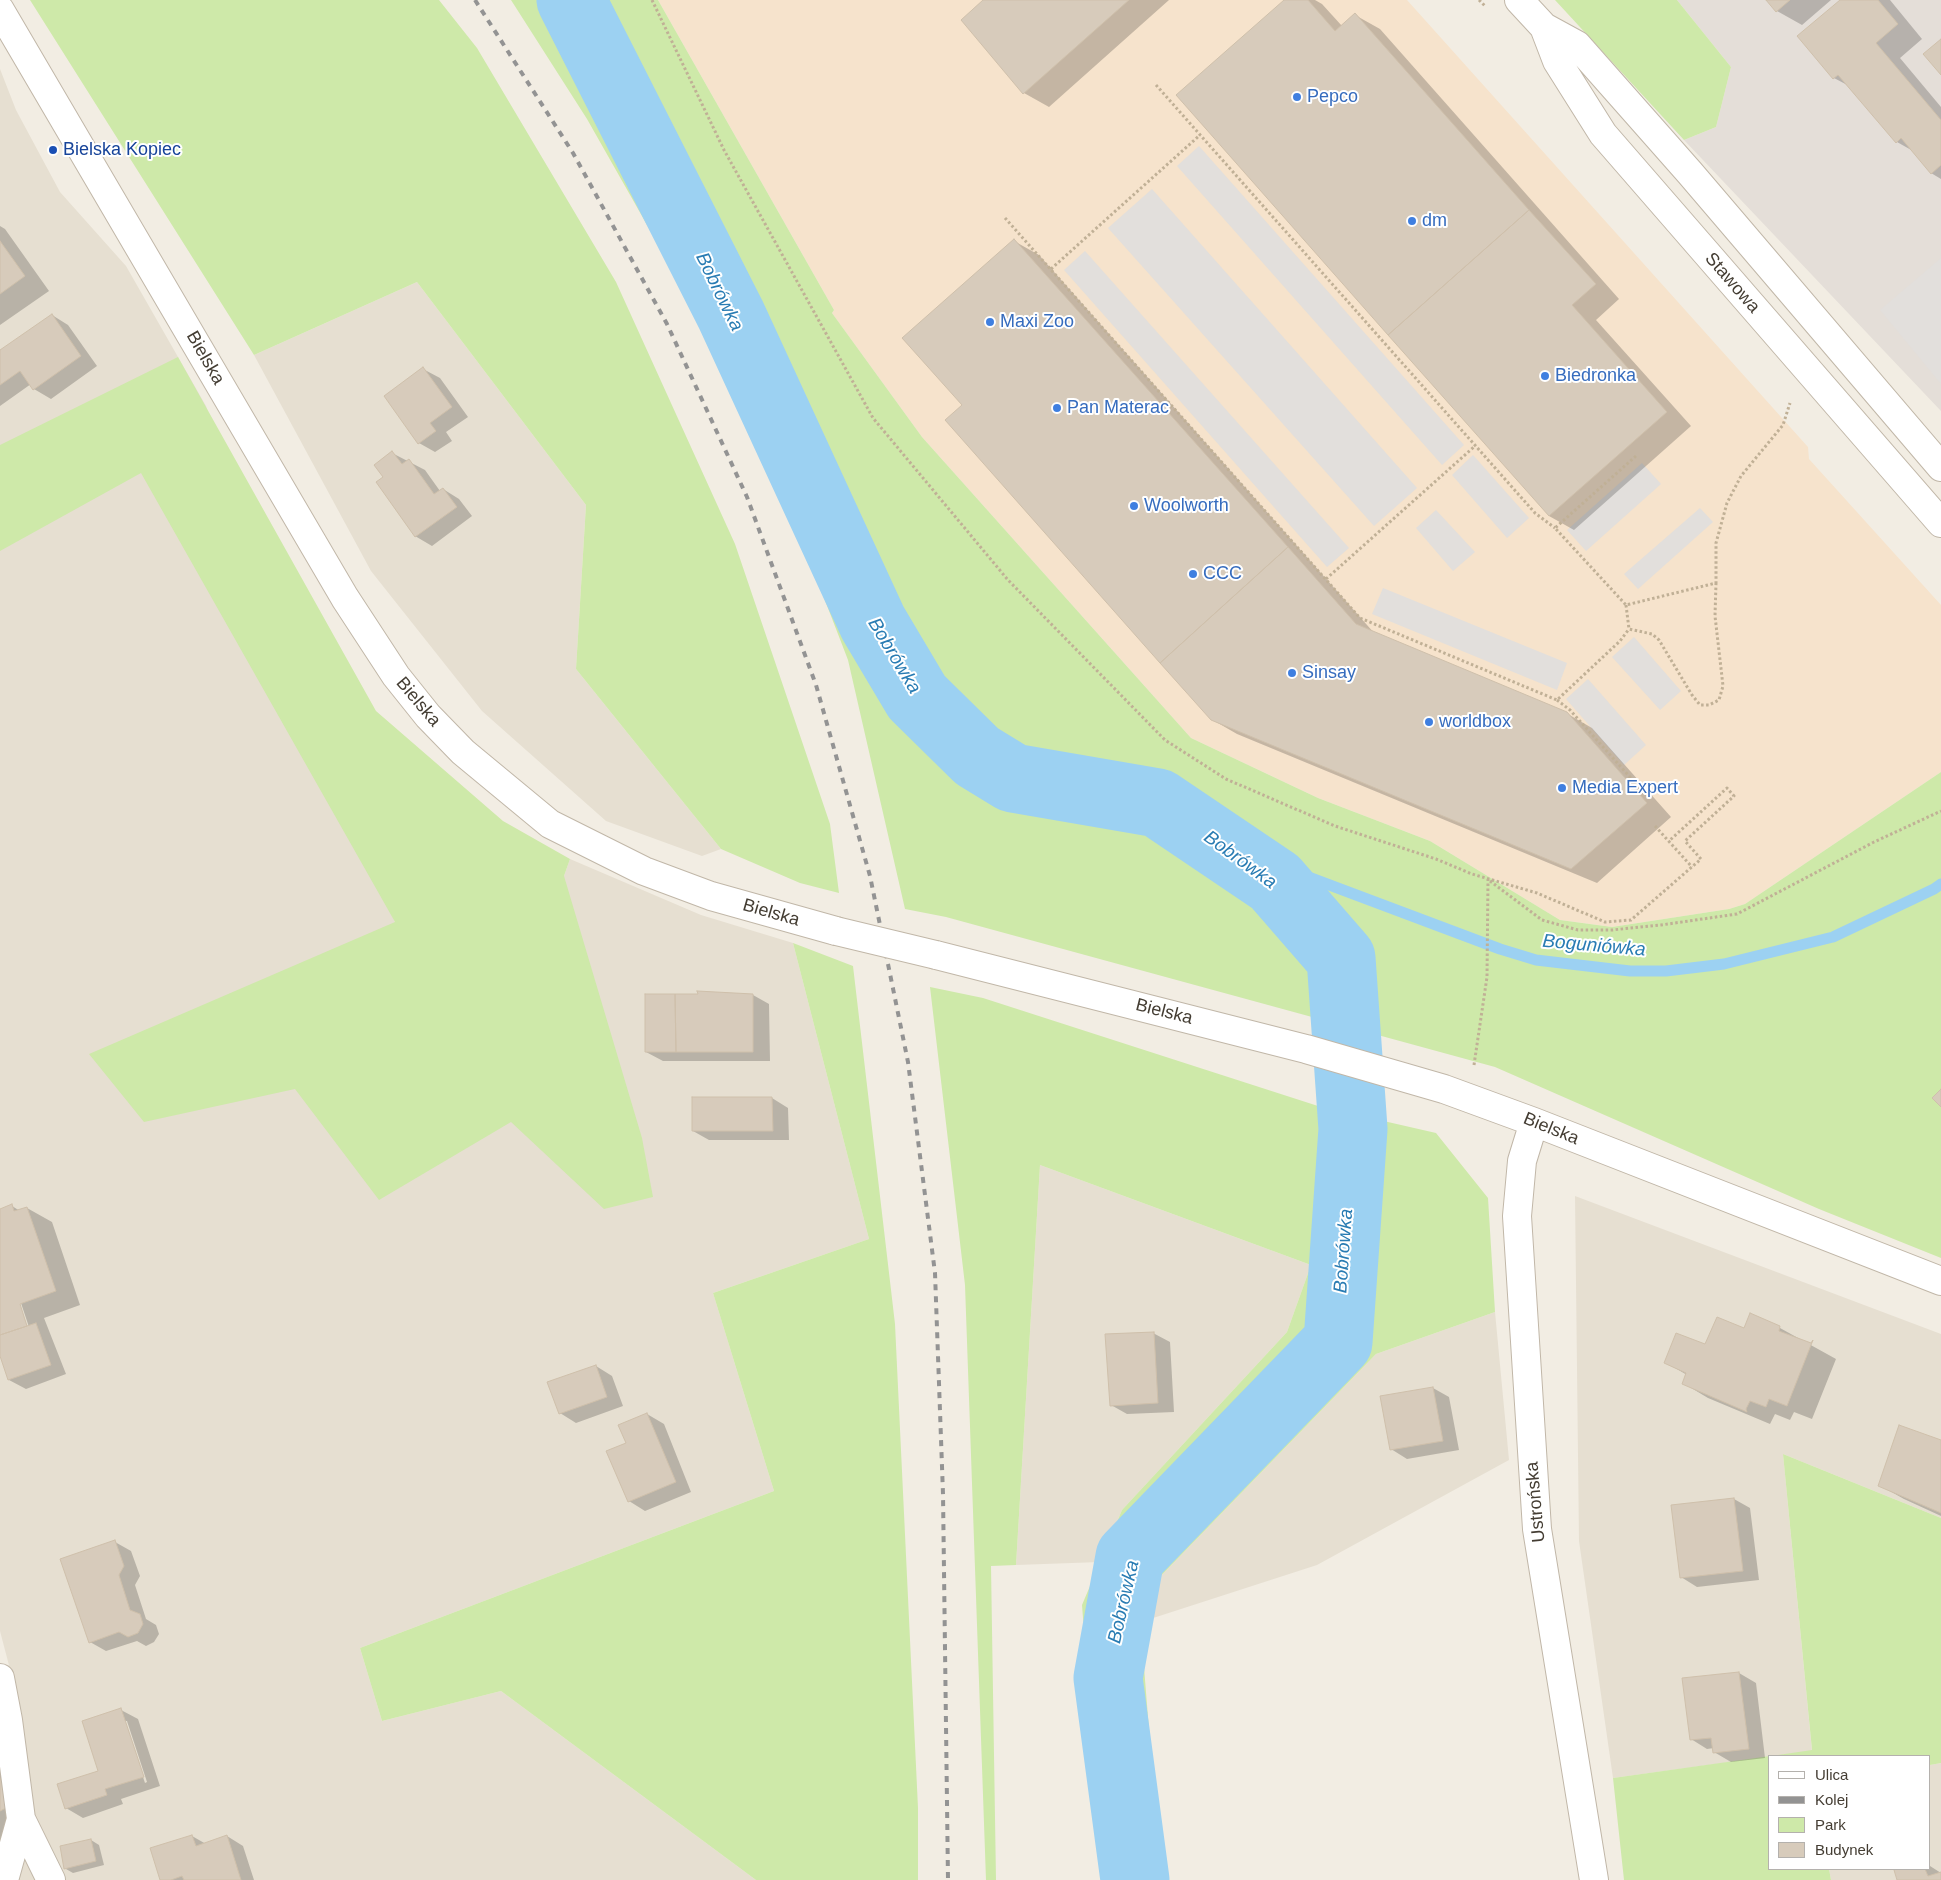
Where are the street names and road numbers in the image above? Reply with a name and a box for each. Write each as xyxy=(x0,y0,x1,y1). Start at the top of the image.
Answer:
street label: Stawowa xyxy=(1700,248,1764,318)
street label: Bielska xyxy=(181,327,229,389)
street label: Bielska xyxy=(391,673,445,731)
street label: Bielska xyxy=(740,895,802,931)
street label: Bielska xyxy=(1133,995,1195,1029)
street label: Bielska xyxy=(1520,1108,1582,1150)
street label: Ustrońska xyxy=(1522,1461,1550,1543)

